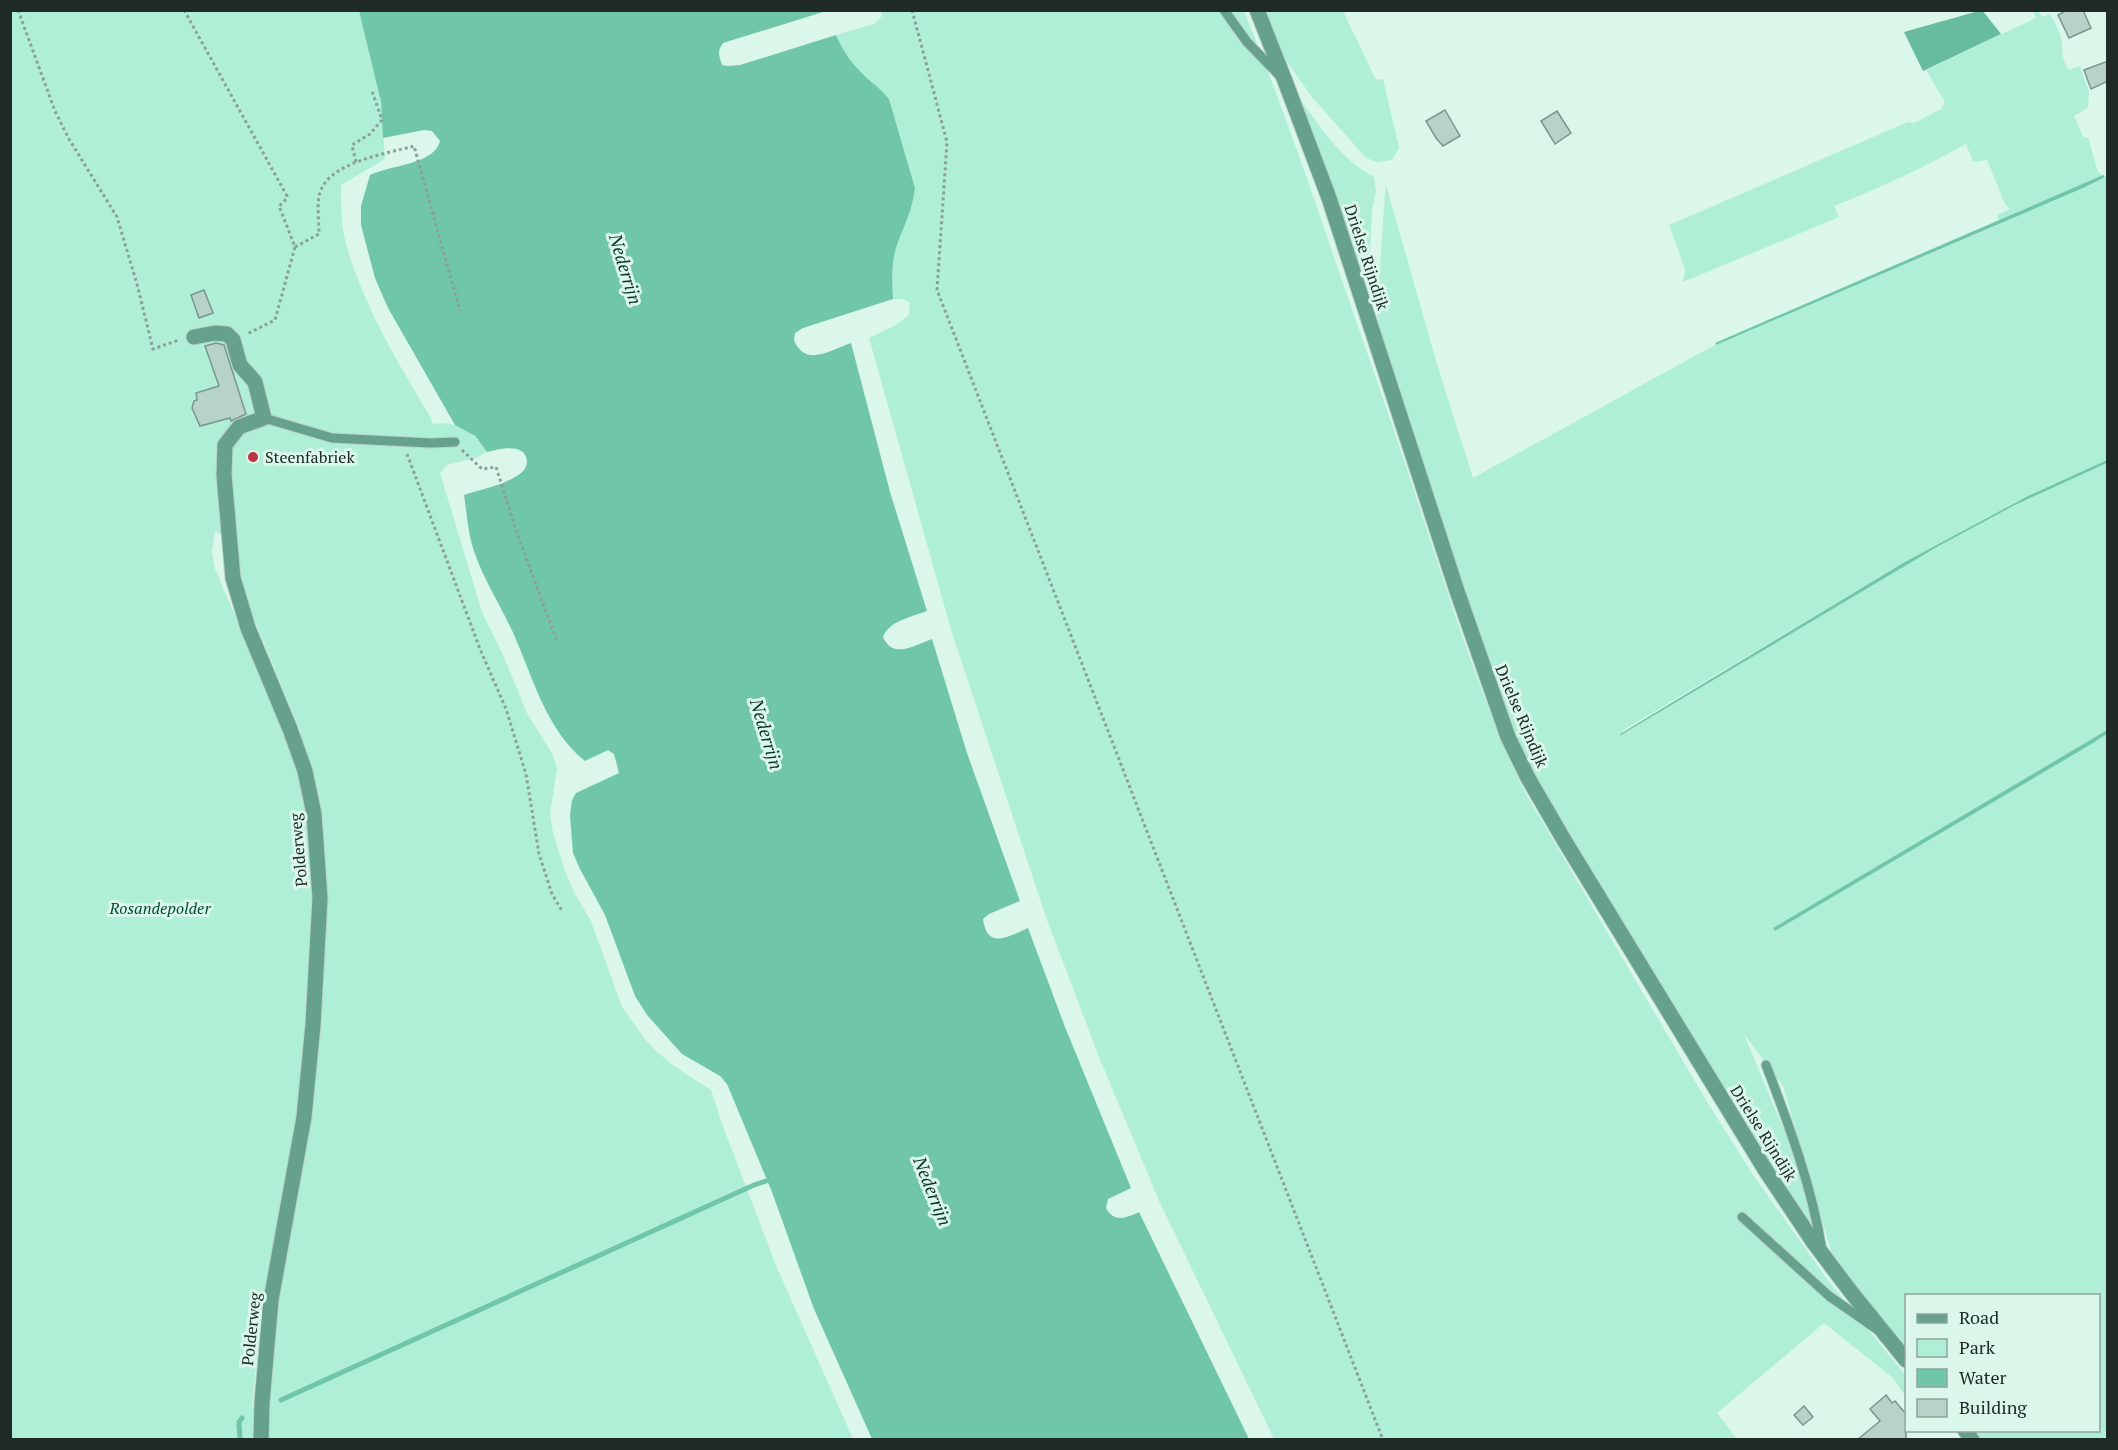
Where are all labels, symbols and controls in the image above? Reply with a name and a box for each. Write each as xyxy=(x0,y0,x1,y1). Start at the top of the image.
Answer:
street label: Drielse Rijndijk xyxy=(1340,201,1395,313)
water label: Nederrijn xyxy=(604,230,648,307)
place label: Steenfabriek xyxy=(265,446,355,468)
marker: Steenfabriek xyxy=(246,450,260,464)
street label: Drielse Rijndijk xyxy=(1490,661,1554,771)
water label: Nederrijn xyxy=(745,695,789,772)
street label: Polderweg xyxy=(284,812,312,888)
park label: Rosandepolder xyxy=(108,897,211,919)
street label: Drielse Rijndijk xyxy=(1726,1081,1803,1186)
water label: Nederrijn xyxy=(908,1152,958,1229)
street label: Polderweg xyxy=(236,1291,266,1367)
legend xyxy=(1905,1294,2100,1432)
text: Road xyxy=(1959,1305,1999,1329)
text: Park xyxy=(1959,1335,1996,1359)
text: Water xyxy=(1959,1365,2006,1389)
text: Building xyxy=(1959,1395,2027,1419)

